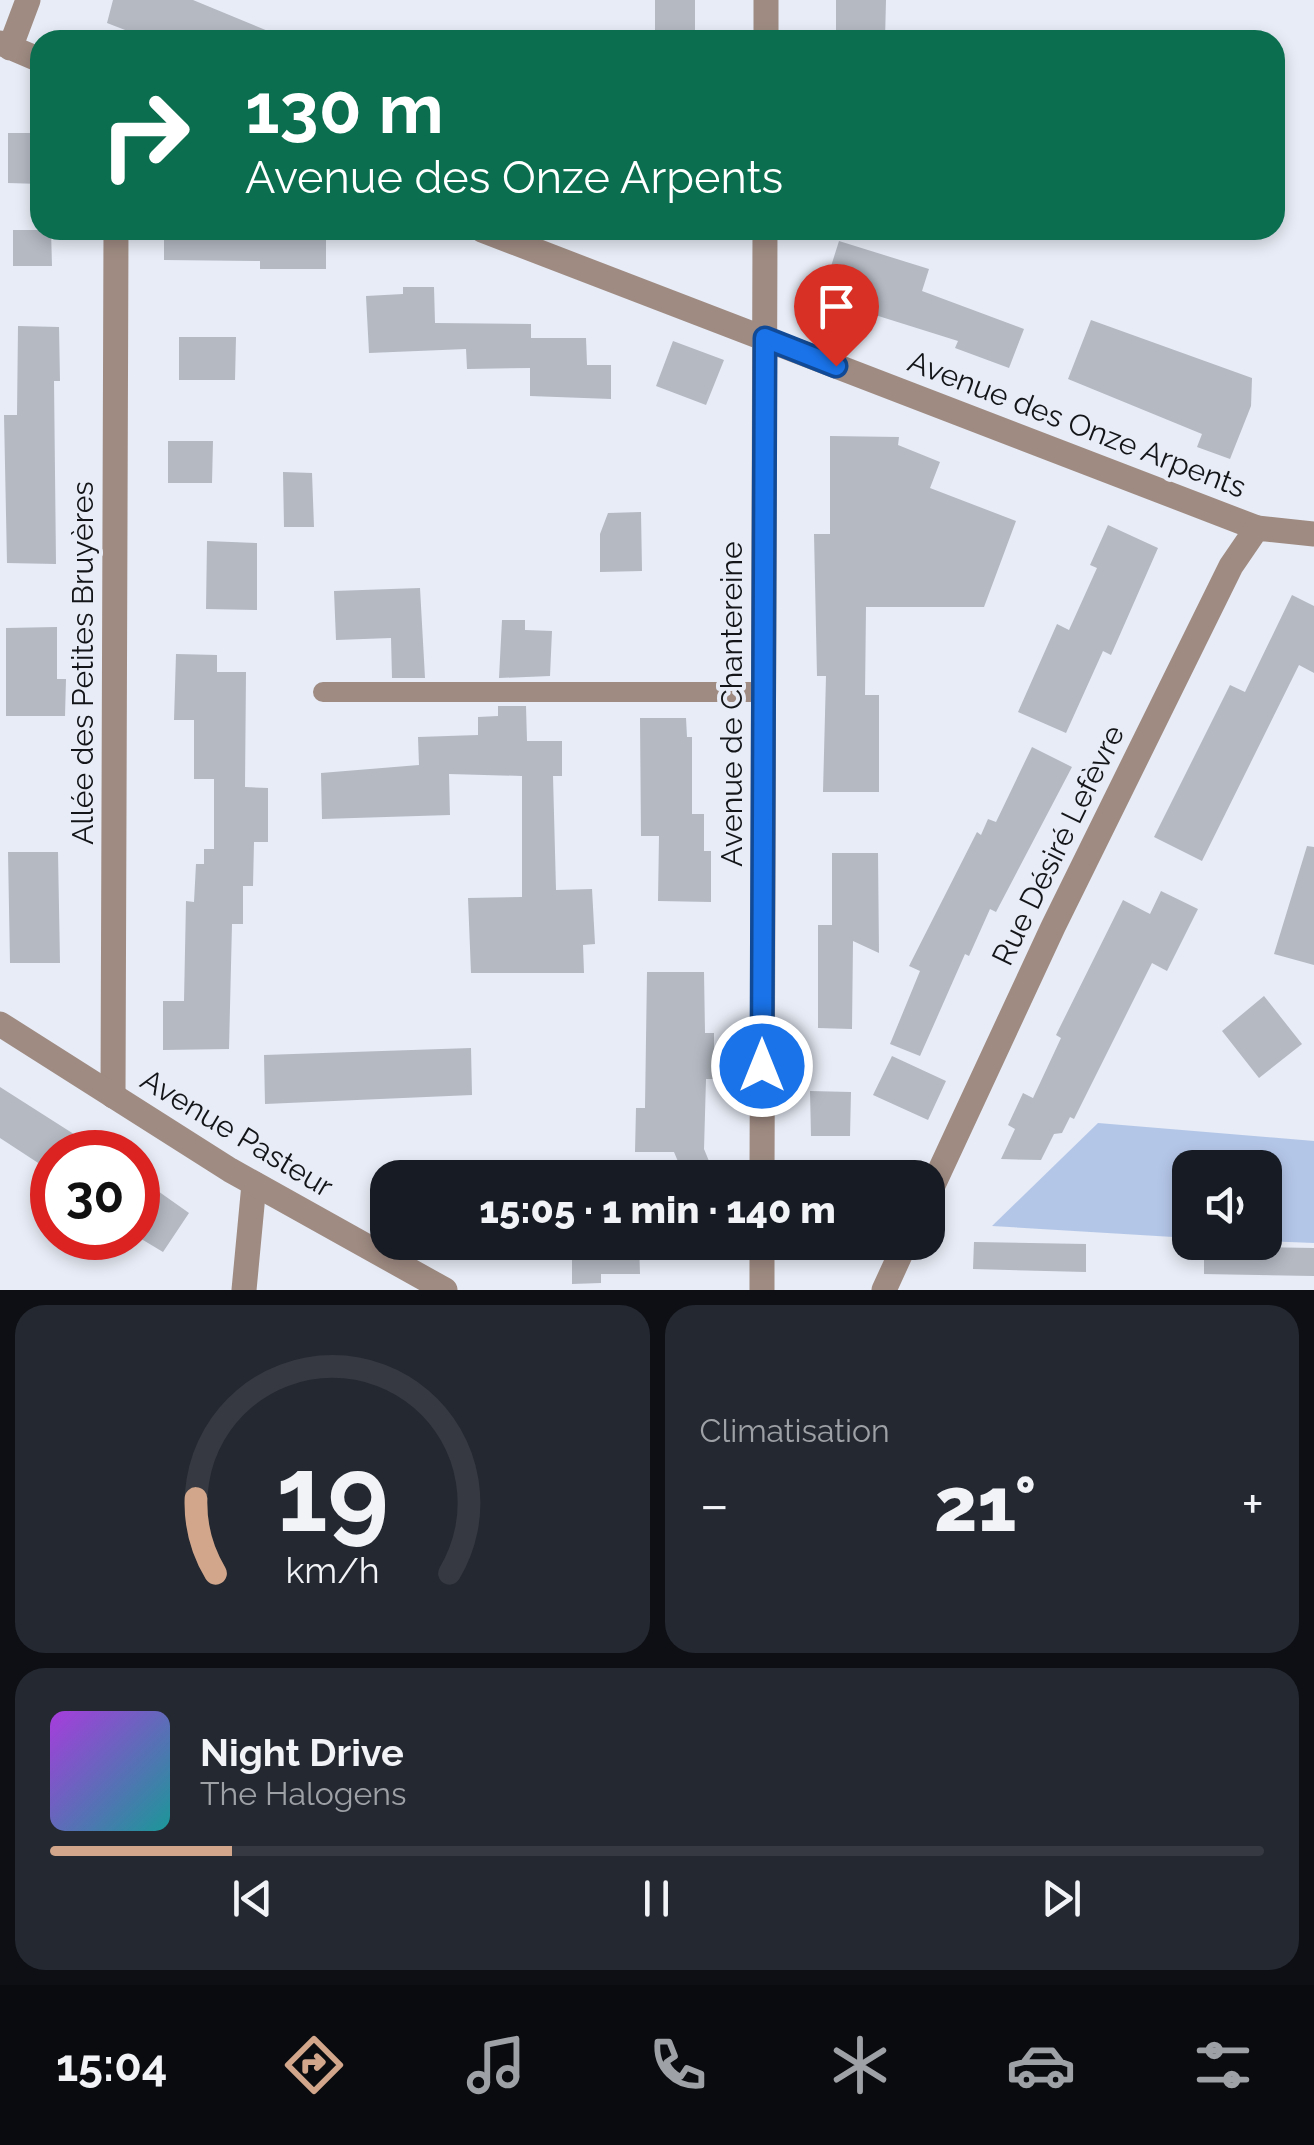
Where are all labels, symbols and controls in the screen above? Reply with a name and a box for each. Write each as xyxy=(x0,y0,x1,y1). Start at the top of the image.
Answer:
text: 130 m xyxy=(245,67,444,149)
icon: right xyxy=(80,70,210,200)
text: Avenue des Onze Arpents xyxy=(245,151,783,204)
pin xyxy=(794,264,879,367)
icon: arrive xyxy=(809,279,864,334)
street label: Avenue des Onze Arpents xyxy=(903,343,1251,505)
street label: Allée des Petites Bruyères xyxy=(65,481,100,845)
street label: Avenue de Chantereine xyxy=(714,541,749,867)
street label: Rue Désiré Lefèvre xyxy=(985,719,1131,971)
position arrow xyxy=(710,1014,814,1118)
street label: Avenue Pasteur xyxy=(135,1062,340,1204)
speed limit sign: 30 xyxy=(30,1130,160,1260)
map controls xyxy=(1172,1150,1282,1260)
button: sound xyxy=(1172,1150,1282,1260)
text: 15:05 · 1 min · 140 m xyxy=(479,1187,836,1232)
text: Climatisation xyxy=(700,1412,890,1449)
text: 19 xyxy=(276,1433,389,1555)
text: 21° xyxy=(934,1460,1036,1549)
text: − xyxy=(700,1472,729,1537)
text: + xyxy=(1241,1472,1264,1537)
text: km/h xyxy=(285,1549,379,1591)
text: Night Drive xyxy=(200,1730,404,1775)
text: The Halogens xyxy=(200,1775,406,1812)
icon: previous xyxy=(225,1871,280,1926)
icon: pause xyxy=(629,1871,684,1926)
icon: next xyxy=(1034,1871,1089,1926)
icon: directions xyxy=(279,2030,349,2100)
icon: music xyxy=(461,2030,531,2100)
icon: phone xyxy=(643,2030,713,2100)
icon: climate xyxy=(825,2030,895,2100)
icon: car xyxy=(1006,2030,1076,2100)
icon: filters xyxy=(1188,2030,1258,2100)
text: 15:04 xyxy=(56,2039,167,2092)

